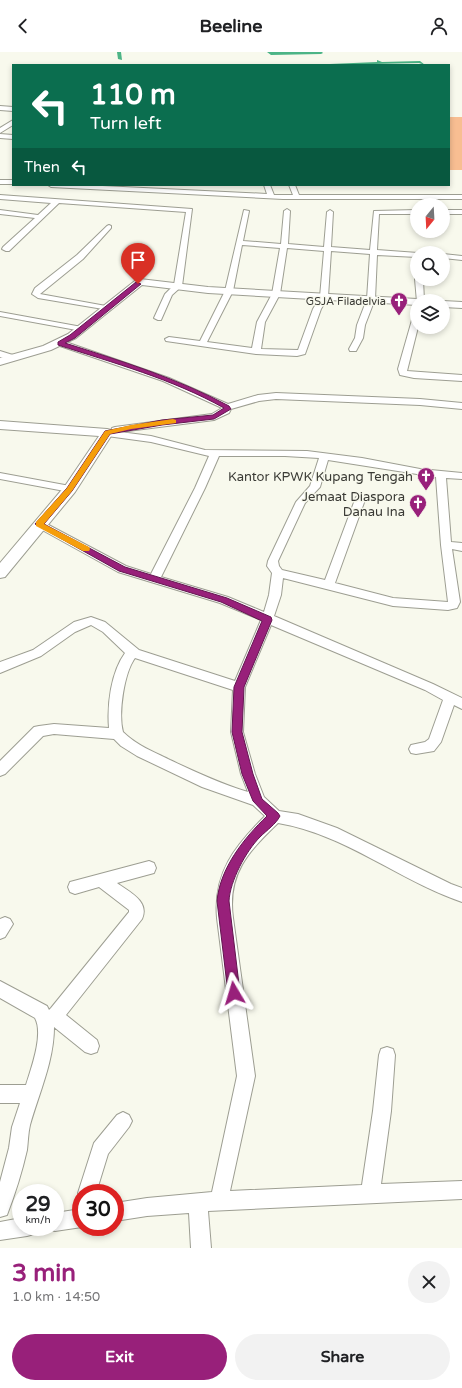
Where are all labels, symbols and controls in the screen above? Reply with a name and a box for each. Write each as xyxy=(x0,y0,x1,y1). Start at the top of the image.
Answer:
icon: back xyxy=(12,15,34,37)
text: Beeline xyxy=(200,15,262,37)
icon: person xyxy=(428,15,450,37)
text: 110 m xyxy=(90,78,176,112)
icon: left xyxy=(24,80,76,132)
text: Turn left xyxy=(90,112,162,134)
icon: left xyxy=(68,156,90,178)
text: Then xyxy=(24,158,60,176)
north arrow xyxy=(410,198,450,238)
map controls xyxy=(410,198,450,334)
pin xyxy=(121,243,155,284)
button: search xyxy=(410,246,450,286)
icon: arrive xyxy=(127,249,149,271)
church icon: GSJA Filadelvia xyxy=(389,291,409,316)
button: layers xyxy=(410,294,450,334)
place label: GSJA Filadelvia xyxy=(306,295,386,308)
church icon: Kantor KPWK Kupang Tengah xyxy=(416,466,436,491)
place label: Kantor KPWK Kupang Tengah xyxy=(228,469,413,485)
place label: Jemaat Diaspora Danau Ina xyxy=(302,489,405,520)
church icon: Jemaat Diaspora Danau Ina xyxy=(408,493,428,518)
position arrow xyxy=(213,972,255,1014)
speed limit sign: 30 xyxy=(72,1184,124,1236)
text: 29 xyxy=(25,1193,51,1217)
text: km/h xyxy=(25,1214,51,1226)
text: 3 min xyxy=(12,1259,76,1288)
button: close xyxy=(408,1261,450,1303)
text: 1.0 km · 14:50 xyxy=(12,1289,100,1305)
button: Exit xyxy=(12,1334,227,1380)
button: Share xyxy=(235,1334,450,1380)

